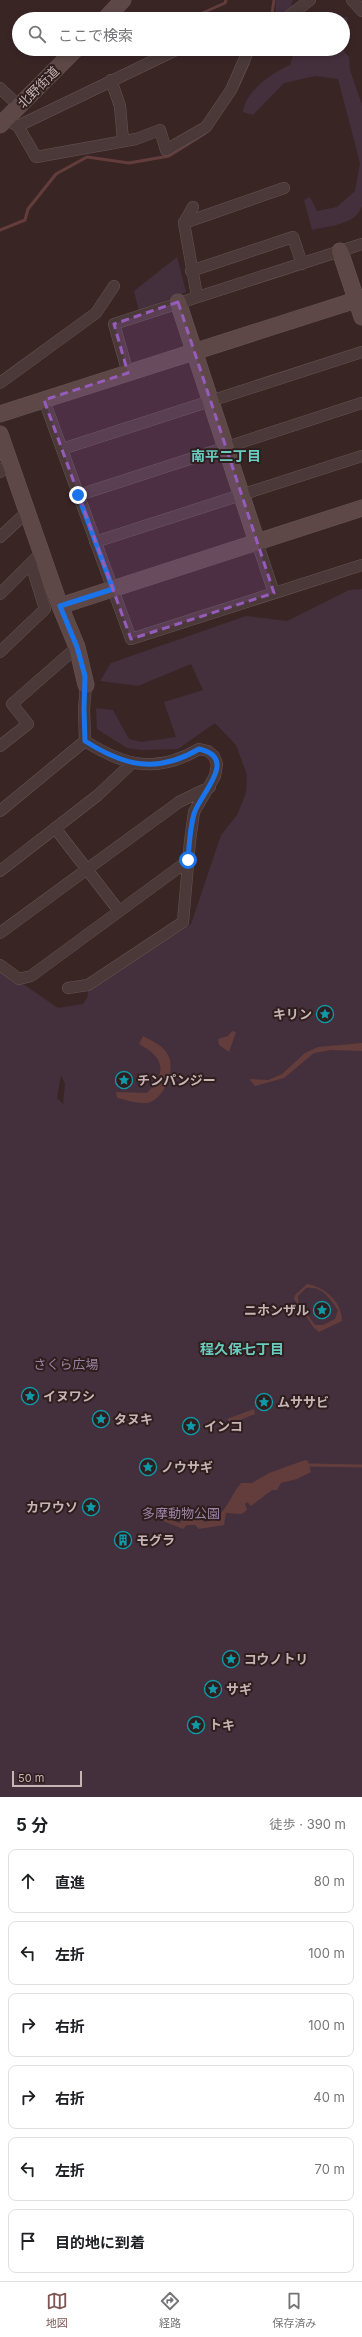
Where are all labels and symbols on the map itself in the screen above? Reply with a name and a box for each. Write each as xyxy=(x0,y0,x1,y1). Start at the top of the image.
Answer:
street label: 北野街道 xyxy=(14,63,62,111)
district label: 南平二丁目 xyxy=(191,447,261,464)
route end xyxy=(69,486,87,504)
route start xyxy=(179,851,197,869)
place icon: キリン xyxy=(315,1004,335,1024)
place label: キリン xyxy=(273,1006,312,1022)
place icon: チンパンジー xyxy=(114,1070,134,1090)
place label: チンパンジー xyxy=(137,1072,216,1088)
place icon: ニホンザル xyxy=(312,1300,332,1320)
place label: ニホンザル xyxy=(244,1302,309,1318)
district label: 程久保七丁目 xyxy=(200,1340,284,1357)
park label: さくら広場 xyxy=(33,1356,99,1372)
place icon: イヌワシ xyxy=(20,1386,40,1406)
place label: イヌワシ xyxy=(43,1388,95,1404)
place icon: ムササビ xyxy=(254,1392,274,1412)
place label: ムササビ xyxy=(277,1394,329,1410)
place icon: タヌキ xyxy=(91,1409,111,1429)
place label: タヌキ xyxy=(114,1411,153,1427)
place icon: インコ xyxy=(181,1416,201,1436)
place label: インコ xyxy=(204,1418,243,1434)
place icon: ノウサギ xyxy=(138,1457,158,1477)
place label: ノウサギ xyxy=(161,1459,213,1475)
place icon: カワウソ xyxy=(81,1497,101,1517)
place label: カワウソ xyxy=(26,1499,78,1515)
park label: 多摩動物公園 xyxy=(142,1505,220,1521)
building icon: モグラ xyxy=(113,1530,133,1550)
place label: モグラ xyxy=(136,1532,175,1548)
place icon: コウノトリ xyxy=(221,1649,241,1669)
place label: コウノトリ xyxy=(244,1651,308,1667)
place icon: サギ xyxy=(203,1679,223,1699)
place label: サギ xyxy=(226,1681,252,1697)
place icon: トキ xyxy=(186,1715,206,1735)
place label: トキ xyxy=(209,1717,235,1733)
scale bar xyxy=(12,1769,82,1788)

